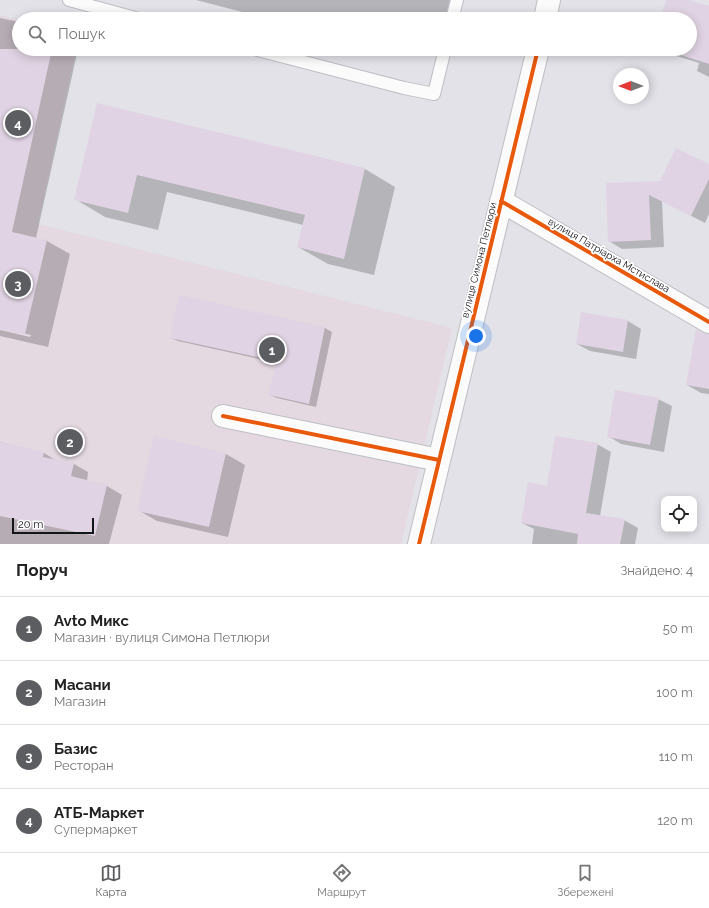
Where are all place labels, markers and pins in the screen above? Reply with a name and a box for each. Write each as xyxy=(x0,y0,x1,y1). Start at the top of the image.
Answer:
pin: 4 xyxy=(5,108,31,138)
pin: 3 xyxy=(5,269,31,299)
pin: 1 xyxy=(259,335,285,365)
pin: 2 xyxy=(57,427,83,457)

